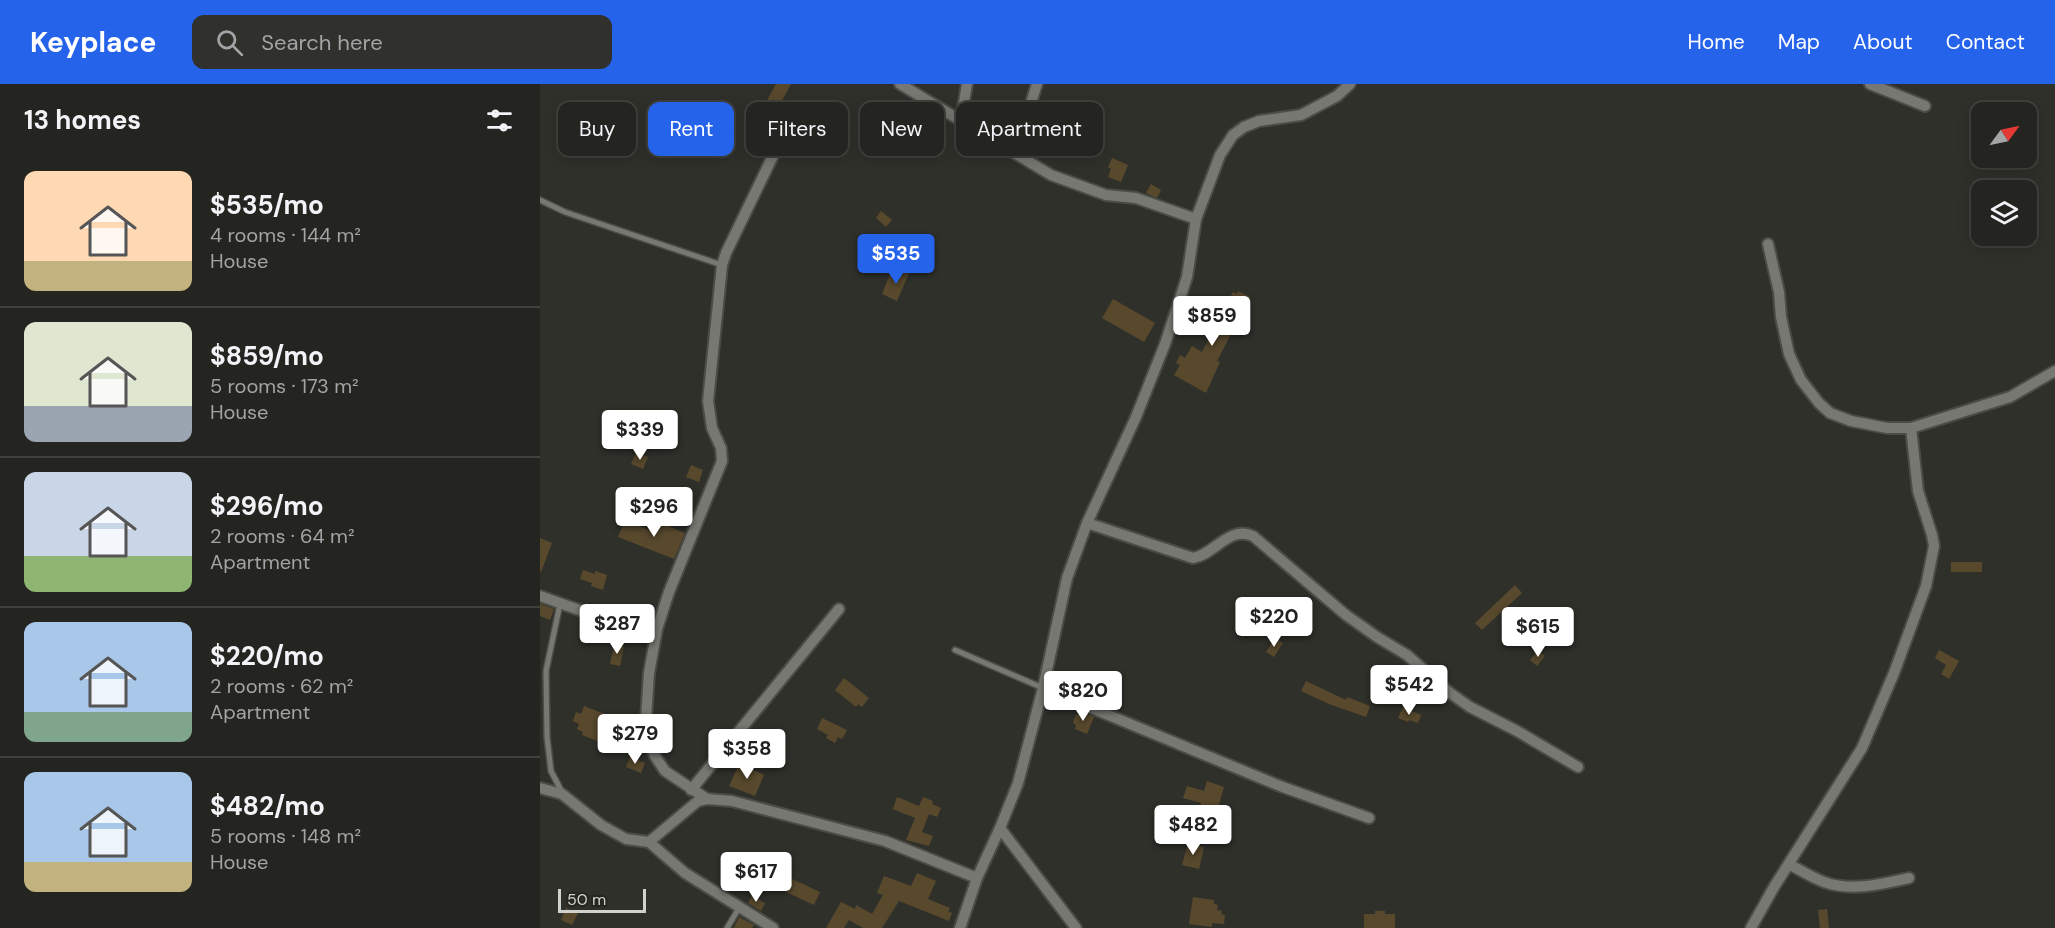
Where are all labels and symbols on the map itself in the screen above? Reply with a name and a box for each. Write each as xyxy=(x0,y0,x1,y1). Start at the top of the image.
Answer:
north arrow xyxy=(1971,102,2037,168)
pin: $535 xyxy=(860,234,932,285)
pin: $859 xyxy=(1176,296,1248,347)
pin: $339 xyxy=(604,410,676,461)
pin: $296 xyxy=(618,487,690,538)
pin: $220 xyxy=(1238,597,1310,648)
pin: $287 xyxy=(581,604,653,655)
pin: $615 xyxy=(1502,607,1574,658)
pin: $542 xyxy=(1373,665,1445,716)
pin: $820 xyxy=(1047,671,1119,722)
pin: $279 xyxy=(599,714,671,765)
pin: $358 xyxy=(711,729,783,780)
pin: $482 xyxy=(1157,805,1229,856)
pin: $617 xyxy=(720,852,792,903)
scale bar xyxy=(558,886,646,914)

